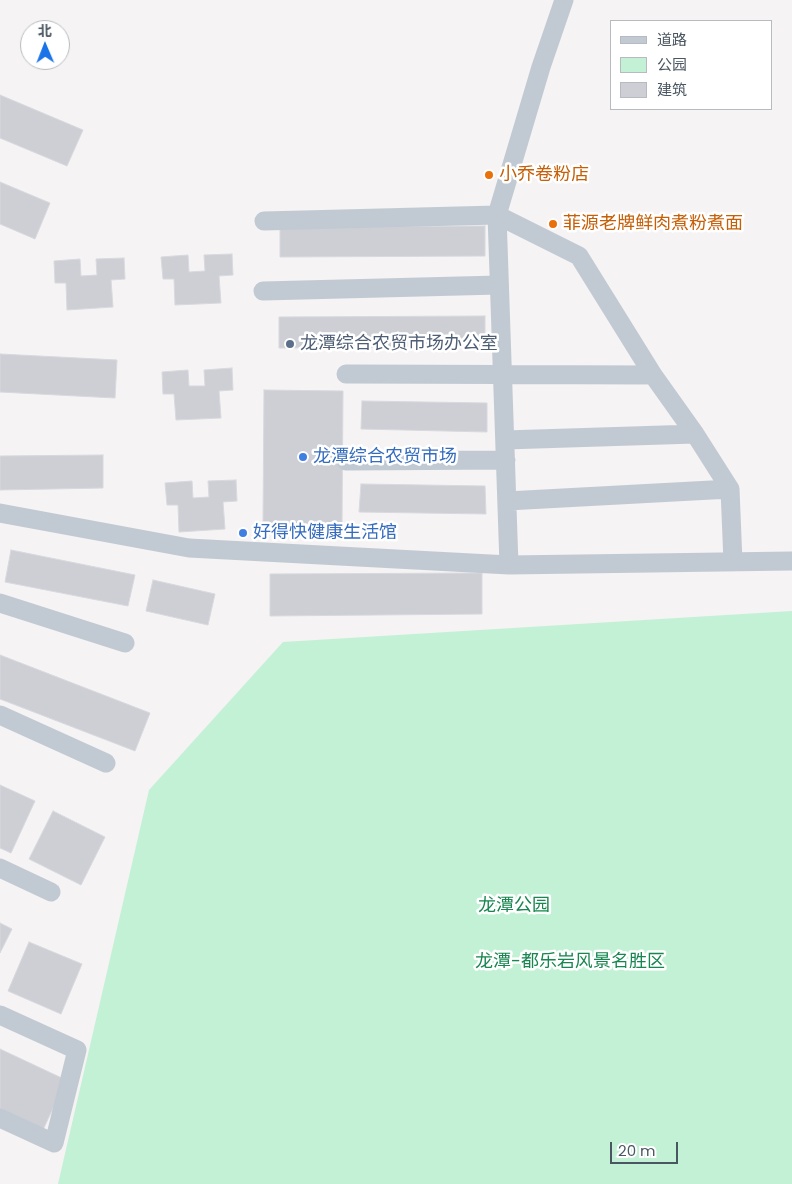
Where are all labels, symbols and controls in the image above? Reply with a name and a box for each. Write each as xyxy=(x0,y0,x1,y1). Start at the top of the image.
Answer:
north arrow xyxy=(20,20,70,70)
legend xyxy=(610,20,772,110)
text: 北 xyxy=(38,21,52,41)
text: 道路 xyxy=(657,29,687,50)
text: 公园 xyxy=(657,54,687,75)
text: 建筑 xyxy=(657,79,687,100)
place label: 小乔卷粉店 xyxy=(499,164,589,186)
marker: 小乔卷粉店 xyxy=(483,169,495,181)
place label: 菲源老牌鲜肉煮粉煮面 xyxy=(563,213,743,235)
marker: 菲源老牌鲜肉煮粉煮面 xyxy=(547,218,559,230)
place label: 龙潭综合农贸市场办公室 xyxy=(300,333,498,355)
marker: 龙潭综合农贸市场办公室 xyxy=(284,338,296,350)
place label: 龙潭综合农贸市场 xyxy=(313,446,457,468)
marker: 龙潭综合农贸市场 xyxy=(297,451,309,463)
place label: 好得快健康生活馆 xyxy=(253,522,397,544)
marker: 好得快健康生活馆 xyxy=(237,527,249,539)
park label: 龙潭公园 xyxy=(478,895,550,917)
park label: 龙潭-都乐岩风景名胜区 xyxy=(475,951,665,973)
scale bar xyxy=(612,1132,680,1164)
text: 20 m xyxy=(618,1140,656,1161)

